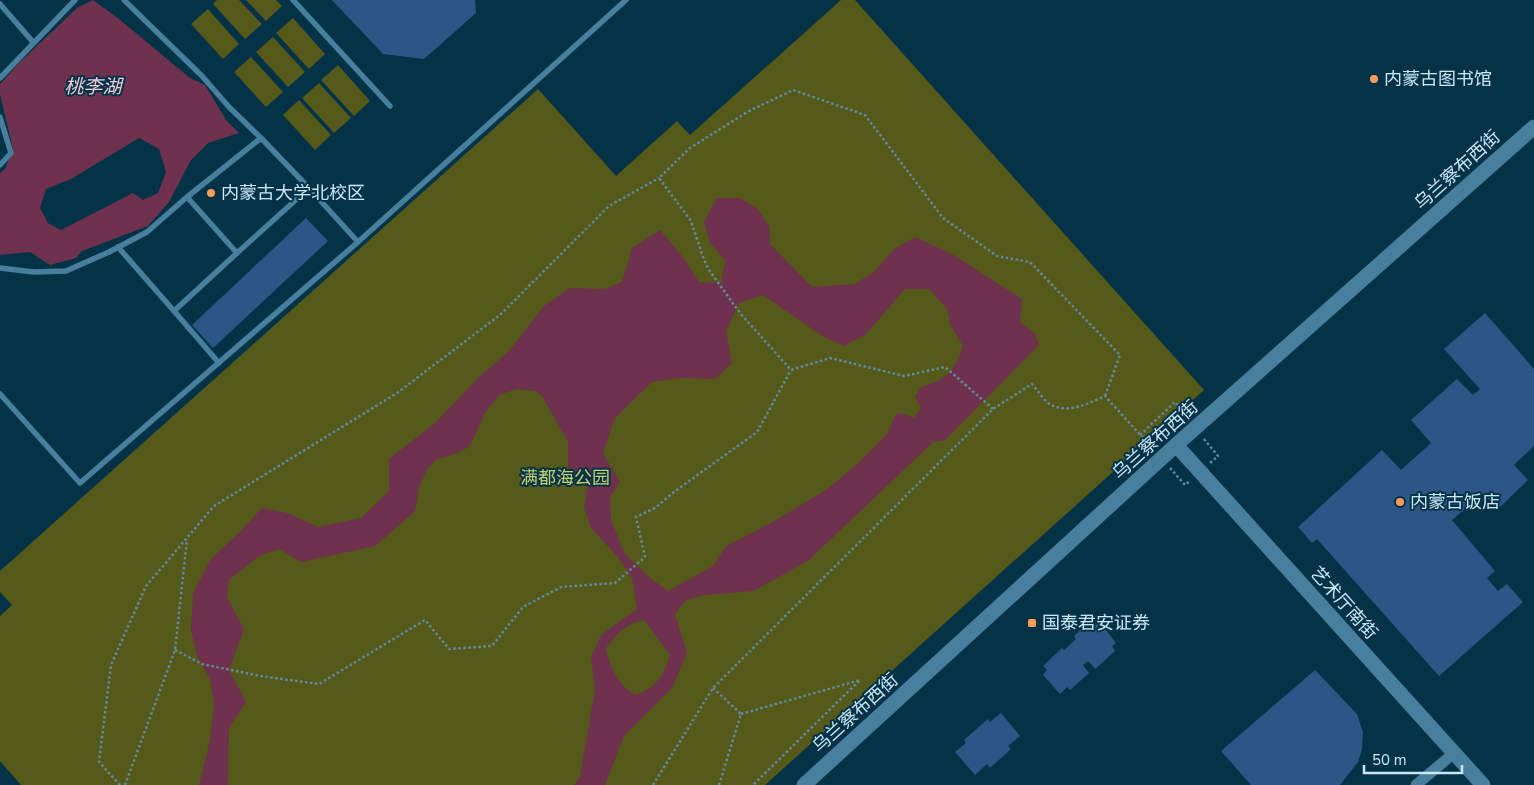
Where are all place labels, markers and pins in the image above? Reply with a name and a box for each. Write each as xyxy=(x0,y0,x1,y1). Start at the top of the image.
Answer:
place label: 内蒙古图书馆 xyxy=(1384,67,1492,91)
marker: 内蒙古图书馆 xyxy=(1368,73,1380,85)
place label: 内蒙古大学北校区 xyxy=(221,181,365,205)
marker: 内蒙古大学北校区 xyxy=(205,187,217,199)
place label: 内蒙古饭店 xyxy=(1410,490,1500,514)
marker: 内蒙古饭店 xyxy=(1394,496,1406,508)
place label: 国泰君安证券 xyxy=(1042,611,1150,635)
marker: 国泰君安证券 xyxy=(1026,617,1038,629)

